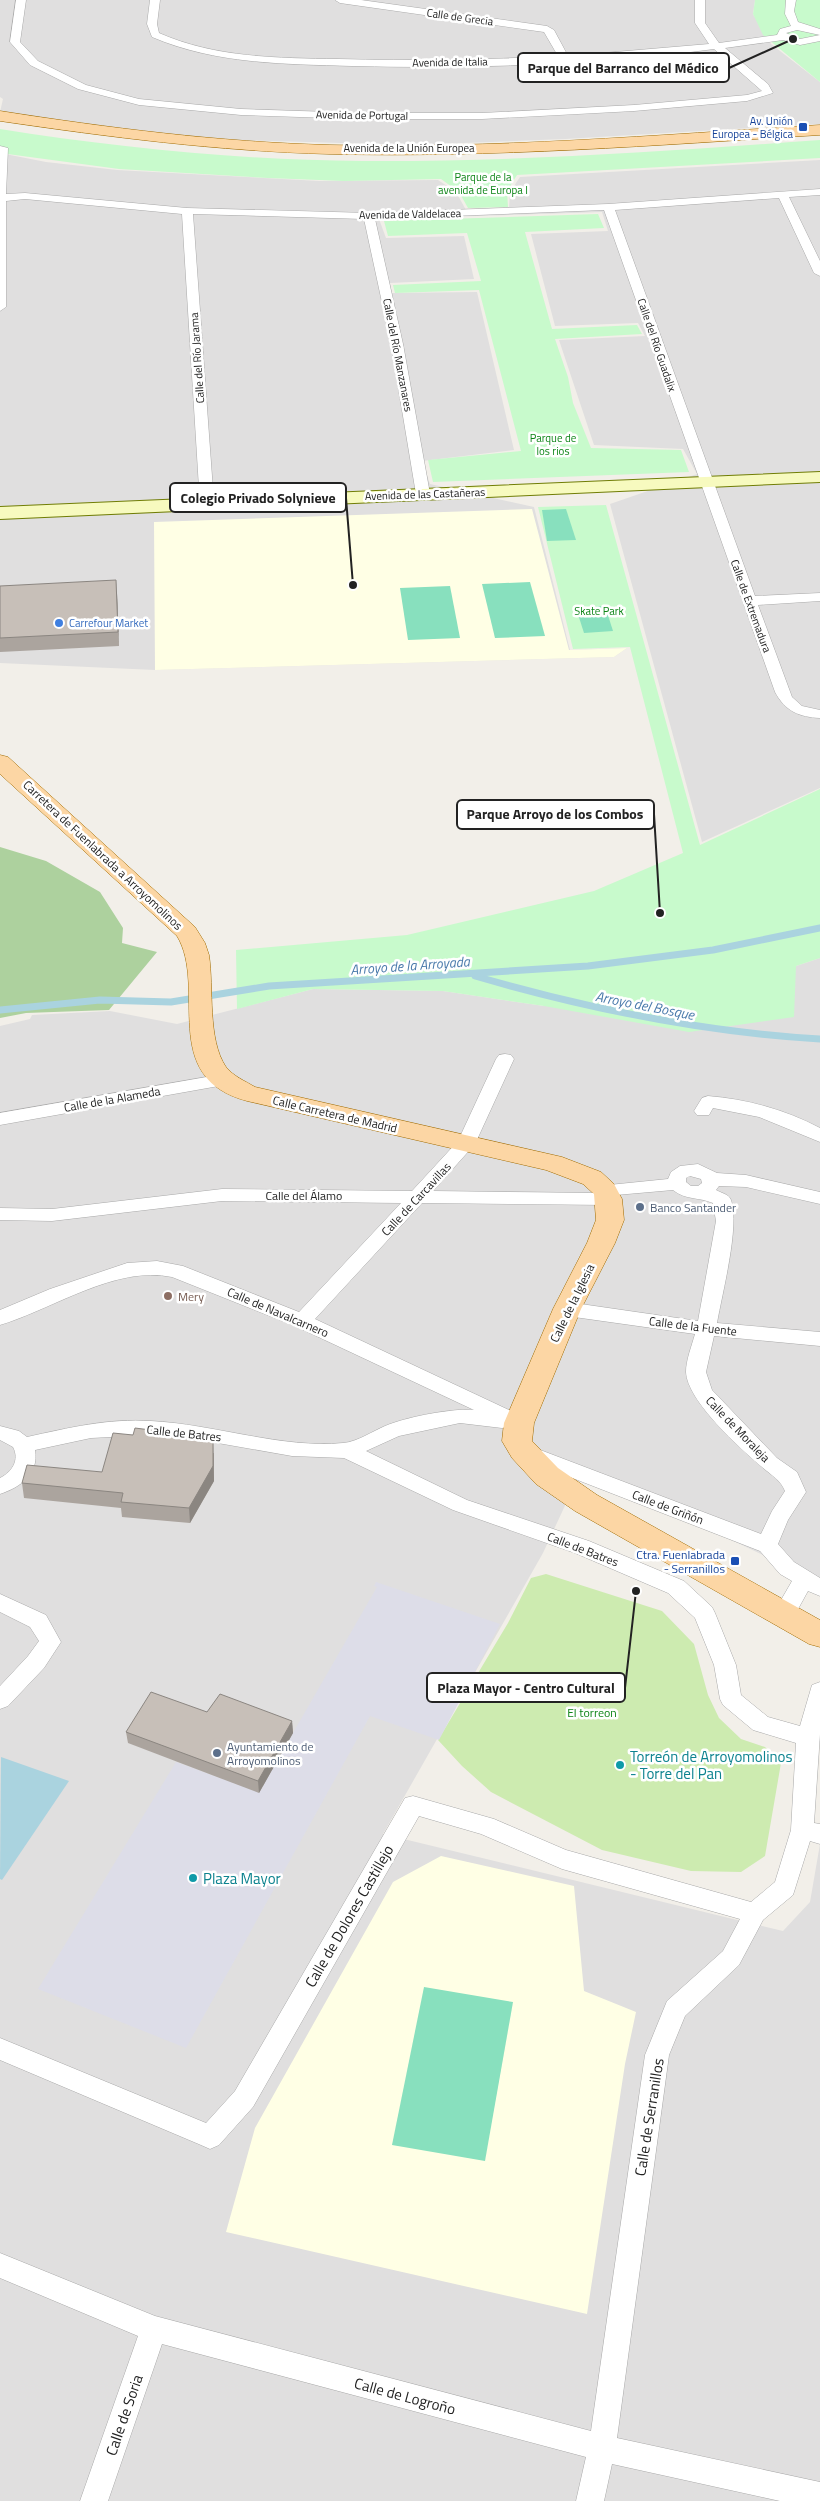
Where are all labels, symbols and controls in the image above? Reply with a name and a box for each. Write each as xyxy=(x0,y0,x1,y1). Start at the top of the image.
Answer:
street label: Calle de Grecia xyxy=(426,4,495,30)
street label: Avenida de Italia xyxy=(412,53,488,71)
callout: Parque del Barranco del Médico xyxy=(518,53,729,82)
text: Parque del Barranco del Médico xyxy=(527,57,719,78)
street label: Avenida de Portugal xyxy=(316,106,408,124)
place label: Av. Unión Europea - Bélgica xyxy=(712,113,793,142)
marker: Av. Unión Europea - Bélgica xyxy=(797,121,809,133)
street label: Avenida de la Unión Europea xyxy=(343,140,475,156)
park label: Parque de la avenida de Europa I xyxy=(438,169,528,198)
street label: Avenida de Valdelacea xyxy=(359,205,462,223)
street label: Calle del Río Guadalix xyxy=(634,296,680,394)
street label: Calle del Río Manzanares xyxy=(379,297,417,413)
street label: Calle del Río Jarama xyxy=(186,312,208,404)
park label: Parque de los rios xyxy=(530,430,577,459)
callout: Colegio Privado Solynieve xyxy=(170,483,346,512)
street label: Avenida de las Castañeras xyxy=(365,484,485,504)
text: Colegio Privado Solynieve xyxy=(180,487,336,508)
street label: Calle de Extremadura xyxy=(727,557,775,655)
park label: Skate Park xyxy=(574,603,625,619)
place label: Carrefour Market xyxy=(69,615,148,631)
marker: Carrefour Market xyxy=(53,617,65,629)
street label: Carretera de Fuenlabrada a Arroyomolinos xyxy=(19,776,187,935)
callout: Parque Arroyo de los Combos xyxy=(457,800,654,829)
text: Parque Arroyo de los Combos xyxy=(467,803,644,824)
water label: Arroyo de la Arroyada xyxy=(350,950,471,980)
water label: Arroyo del Bosque xyxy=(594,985,698,1025)
street label: Calle de la Alameda xyxy=(62,1081,162,1117)
street label: Calle Carretera de Madrid xyxy=(271,1090,399,1138)
street label: Calle de Carcavillas xyxy=(377,1157,456,1240)
street label: Calle del Álamo xyxy=(266,1186,342,1205)
place label: Banco Santander xyxy=(650,1198,736,1217)
marker: Banco Santander xyxy=(634,1201,646,1213)
street label: Calle de la Iglesia xyxy=(545,1260,599,1346)
street label: Calle de Navalcarnero xyxy=(224,1282,332,1342)
place label: Mery xyxy=(178,1287,204,1306)
marker: Mery xyxy=(162,1290,174,1302)
street label: Calle de la Fuente xyxy=(648,1311,738,1341)
street label: Calle de Moraleja xyxy=(701,1392,775,1466)
street label: Calle de Batres xyxy=(146,1420,223,1446)
street label: Calle de Griñón xyxy=(629,1485,707,1529)
street label: Calle de Batres xyxy=(545,1527,622,1571)
place label: Ctra. Fuenlabrada - Serranillos xyxy=(636,1545,725,1578)
marker: Ctra. Fuenlabrada - Serranillos xyxy=(729,1555,741,1567)
callout: Plaza Mayor - Centro Cultural xyxy=(427,1673,625,1702)
text: Plaza Mayor - Centro Cultural xyxy=(437,1677,615,1698)
park label: El torreon xyxy=(567,1703,617,1722)
place label: Ayuntamiento de Arroyomolinos xyxy=(227,1737,313,1770)
place label: Torreón de Arroyomolinos - Torre del Pan xyxy=(630,1745,792,1785)
marker: Ayuntamiento de Arroyomolinos xyxy=(211,1747,223,1759)
marker: Torreón de Arroyomolinos - Torre del Pan xyxy=(614,1759,626,1771)
street label: Calle de Dolores Castillejo xyxy=(299,1840,399,1991)
place label: Plaza Mayor xyxy=(203,1867,281,1890)
marker: Plaza Mayor xyxy=(187,1872,199,1884)
street label: Calle de Serranillos xyxy=(628,2056,670,2178)
street label: Calle de Soria xyxy=(99,2371,149,2459)
street label: Calle de Logroño xyxy=(352,2371,458,2421)

